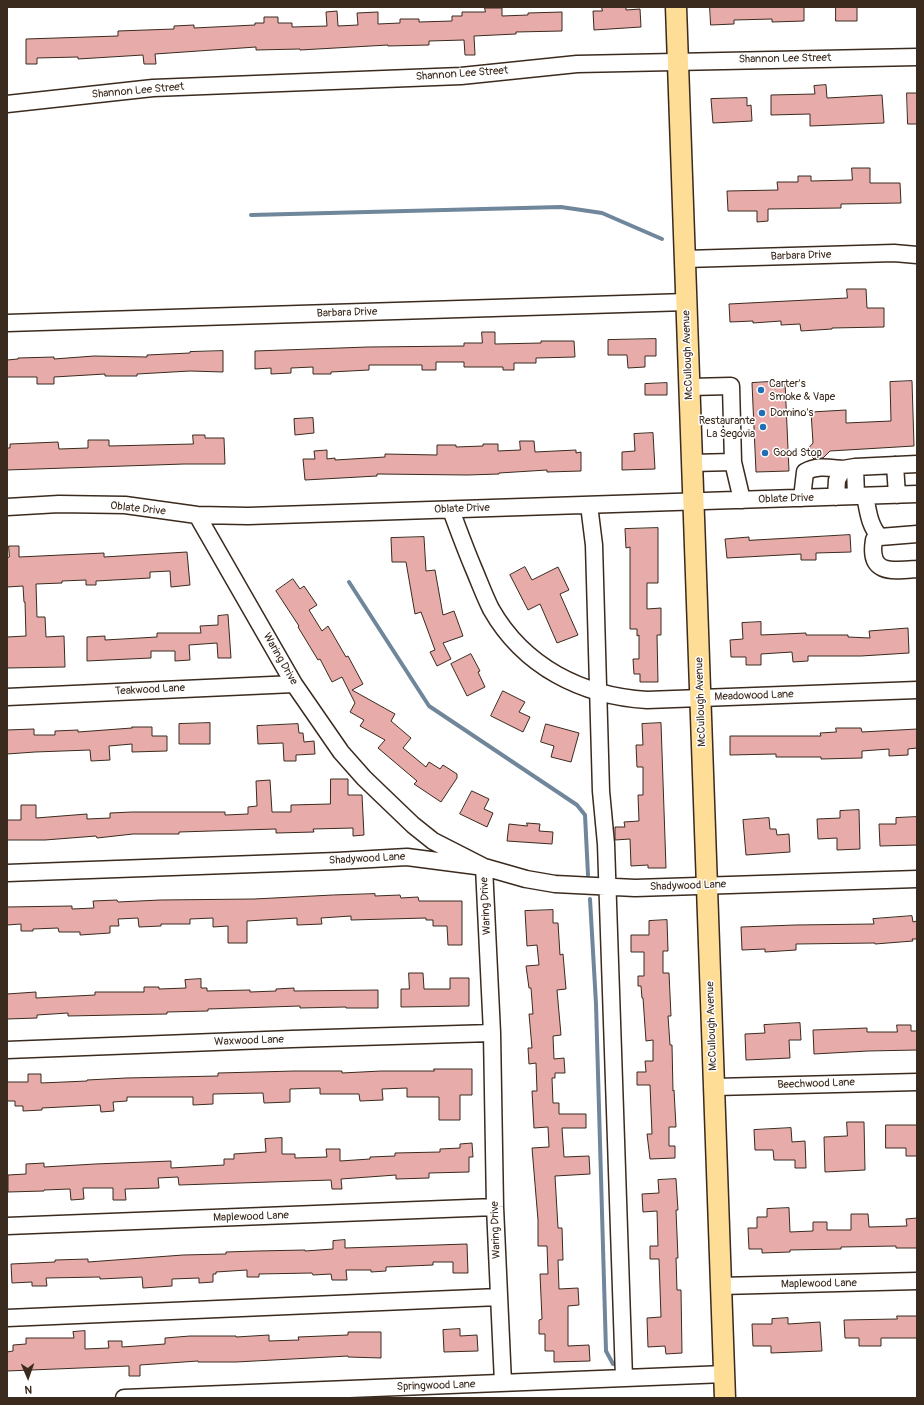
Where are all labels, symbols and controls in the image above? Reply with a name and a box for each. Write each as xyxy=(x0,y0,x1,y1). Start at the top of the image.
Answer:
street label: Shannon Lee Street xyxy=(739,52,831,66)
street label: Shannon Lee Street xyxy=(415,64,509,84)
street label: Shannon Lee Street xyxy=(91,80,185,102)
street label: Barbara Drive xyxy=(770,248,832,264)
street label: Barbara Drive xyxy=(316,305,378,321)
street label: McCullough Avenue xyxy=(680,310,696,400)
place label: Carter's Smoke & Vape xyxy=(769,377,835,403)
marker: Carter's Smoke & Vape xyxy=(756,385,766,395)
place label: Domino's xyxy=(770,406,814,420)
marker: Domino's xyxy=(757,408,767,418)
place label: Restaurante La Segovia xyxy=(699,414,755,440)
marker: Restaurante La Segovia xyxy=(758,422,768,432)
place label: Good Stop xyxy=(773,446,822,460)
marker: Good Stop xyxy=(760,448,770,458)
street label: Oblate Drive xyxy=(758,491,814,507)
street label: Oblate Drive xyxy=(110,500,166,518)
street label: Oblate Drive xyxy=(434,501,490,517)
street label: Waring Drive xyxy=(260,631,300,687)
street label: McCullough Avenue xyxy=(693,657,709,747)
street label: Teakwood Lane xyxy=(115,682,185,698)
street label: Meadowood Lane xyxy=(714,688,794,704)
street label: Shadywood Lane xyxy=(328,850,406,868)
street label: Waring Drive xyxy=(478,877,494,935)
street label: Shadywood Lane xyxy=(650,878,726,894)
street label: McCullough Avenue xyxy=(704,981,720,1071)
street label: Waxwood Lane xyxy=(214,1033,284,1049)
street label: Beechwood Lane xyxy=(777,1076,855,1092)
street label: Waring Drive xyxy=(488,1201,504,1259)
street label: Maplewood Lane xyxy=(213,1209,289,1225)
street label: Maplewood Lane xyxy=(781,1277,857,1291)
north arrow xyxy=(8,1357,48,1397)
street label: Springwood Lane xyxy=(396,1378,476,1394)
text: N xyxy=(24,1383,32,1396)

